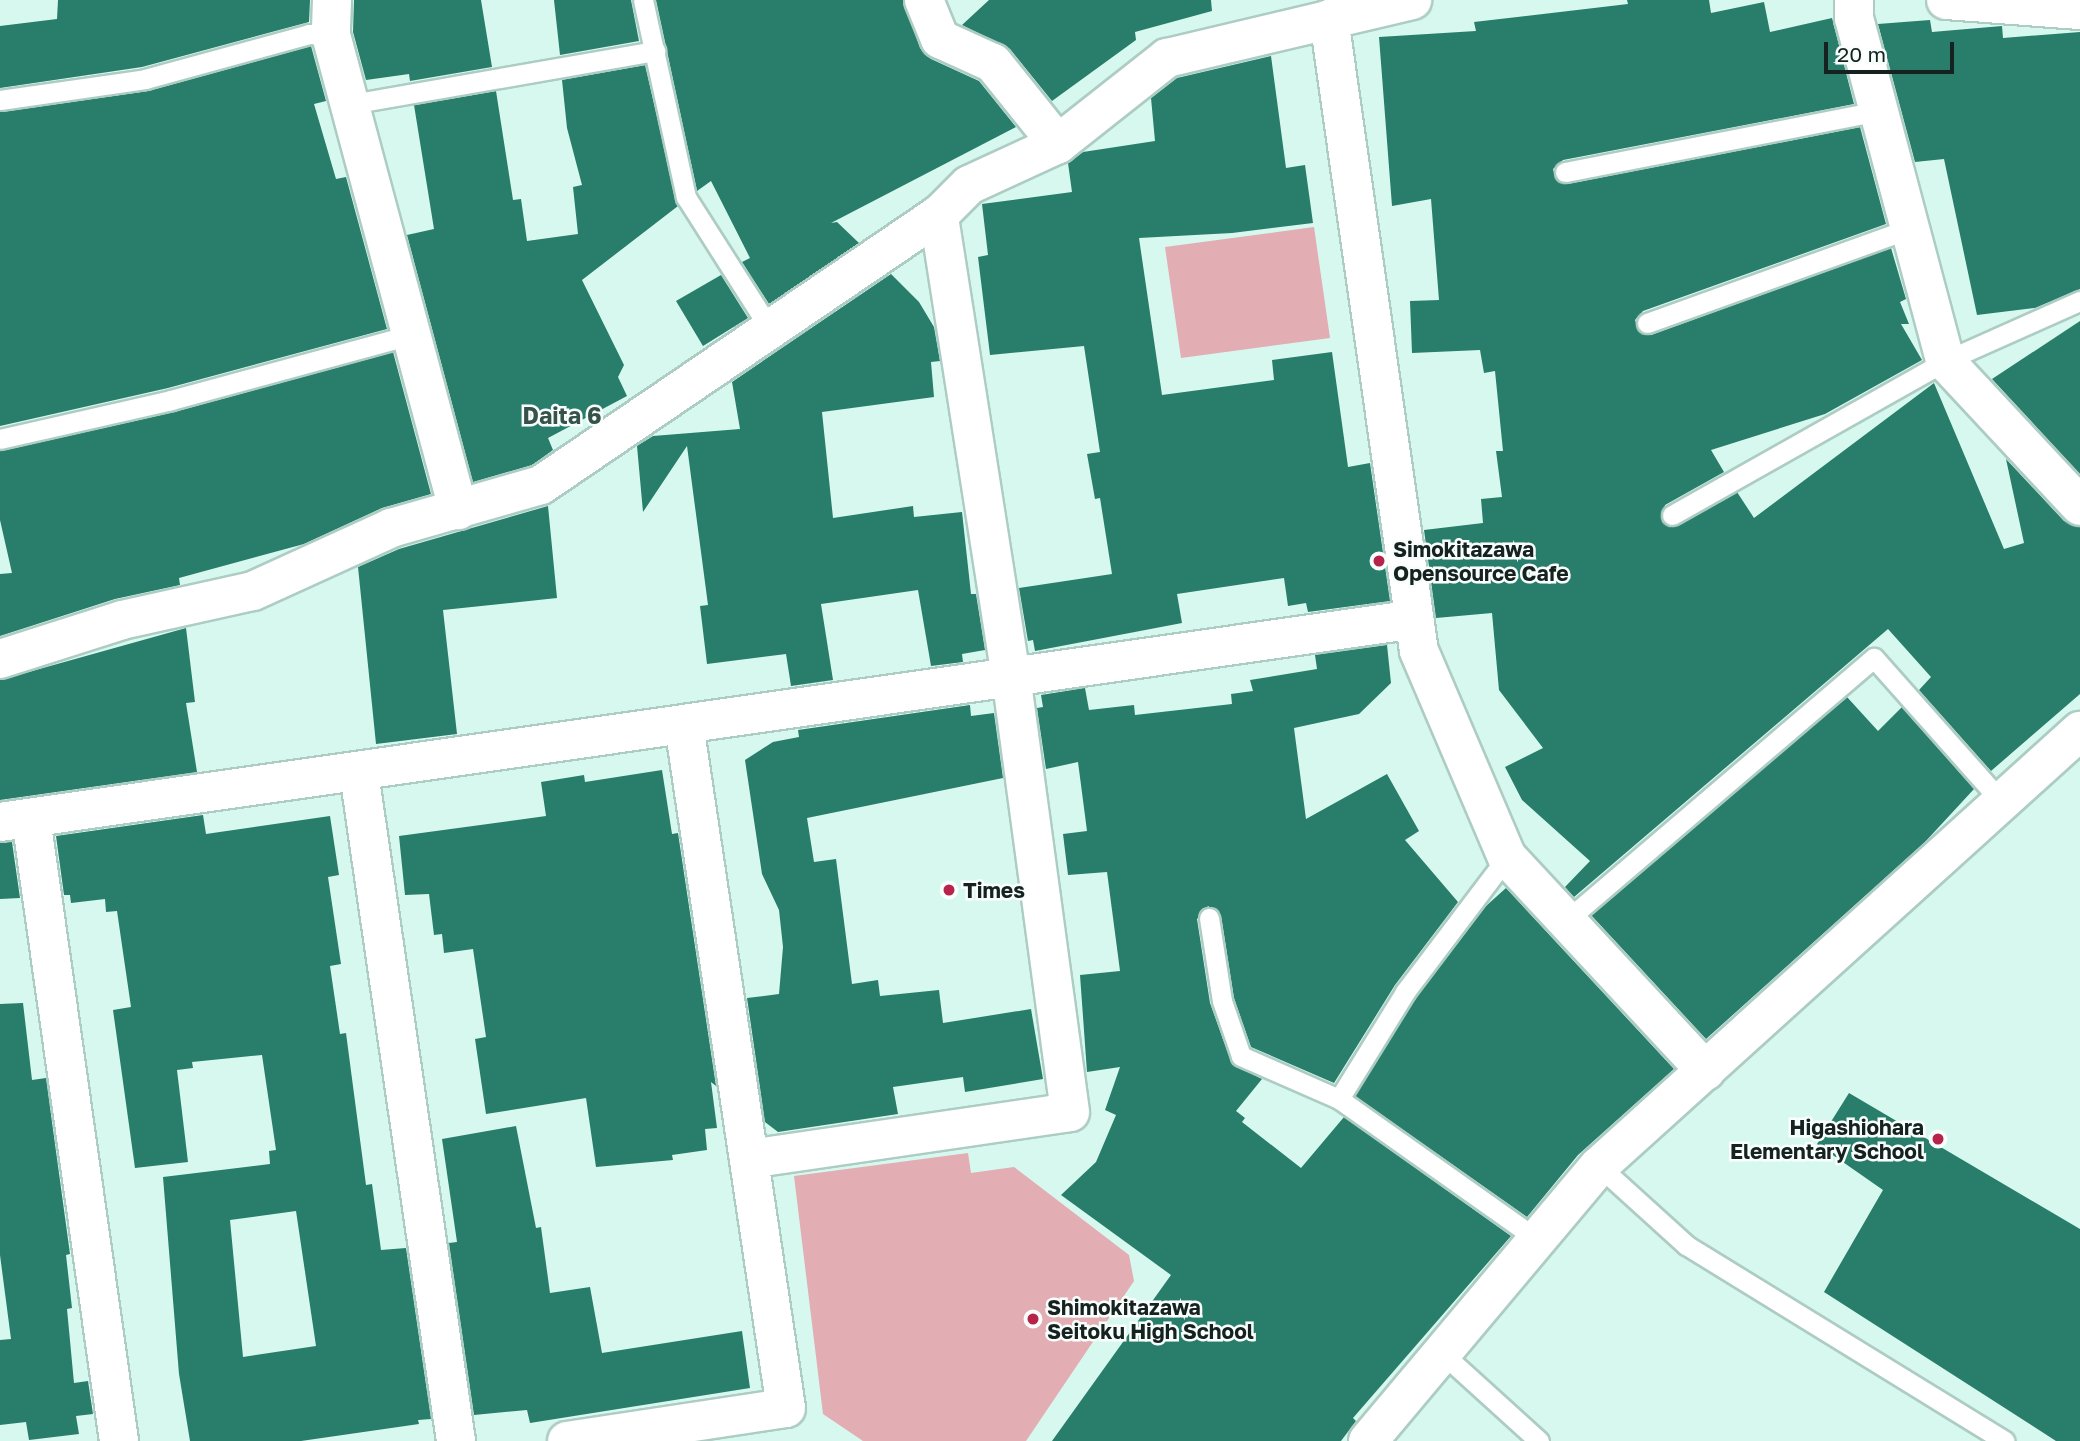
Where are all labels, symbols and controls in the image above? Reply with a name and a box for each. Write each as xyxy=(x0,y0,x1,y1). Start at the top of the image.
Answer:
scale bar xyxy=(1828,28,1958,72)
text: 20 m xyxy=(1837,41,1886,67)
district label: Daita 6 xyxy=(523,401,601,429)
place label: Simokitazawa Opensource Cafe xyxy=(1393,536,1569,586)
marker: Simokitazawa Opensource Cafe xyxy=(1371,553,1387,569)
place label: Times xyxy=(963,877,1025,903)
marker: Times xyxy=(941,882,957,898)
place label: Higashiohara Elementary School xyxy=(1730,1114,1924,1164)
marker: Higashiohara Elementary School xyxy=(1930,1131,1946,1147)
place label: Shimokitazawa Seitoku High School xyxy=(1047,1294,1254,1344)
marker: Shimokitazawa Seitoku High School xyxy=(1025,1311,1041,1327)

